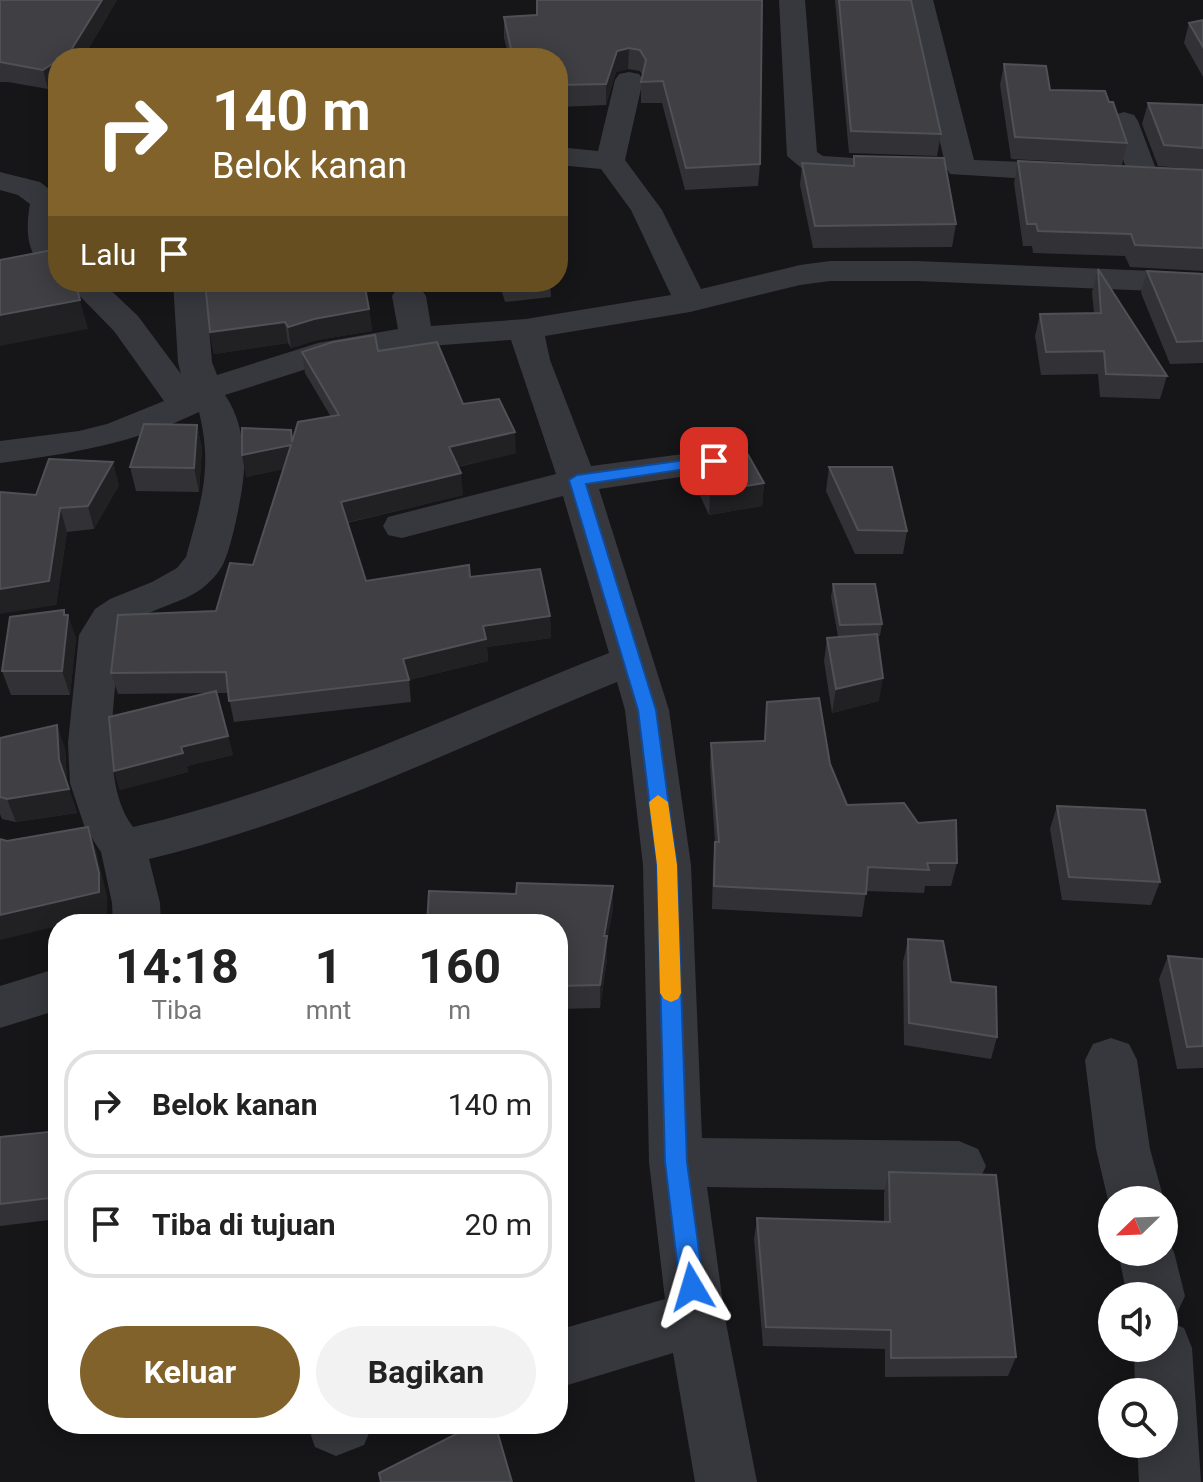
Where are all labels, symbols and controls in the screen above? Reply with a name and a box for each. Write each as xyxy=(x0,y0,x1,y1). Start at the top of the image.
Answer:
text: 140 m xyxy=(212,78,371,144)
icon: right xyxy=(80,80,184,184)
text: Belok kanan xyxy=(212,145,407,187)
icon: arrive xyxy=(152,232,196,276)
text: Lalu xyxy=(80,237,136,272)
pin xyxy=(680,427,748,495)
icon: arrive xyxy=(692,439,736,483)
text: 14:18 xyxy=(115,938,239,995)
text: 1 xyxy=(315,938,342,995)
text: 160 xyxy=(418,938,501,995)
text: Tiba xyxy=(152,995,202,1025)
text: mnt xyxy=(306,995,351,1025)
text: m xyxy=(448,995,471,1025)
icon: right xyxy=(84,1082,128,1126)
text: Belok kanan xyxy=(152,1087,317,1122)
text: 140 m xyxy=(448,1087,532,1122)
north arrow xyxy=(1098,1186,1178,1266)
map controls xyxy=(1098,1186,1178,1458)
icon: arrive xyxy=(84,1202,128,1246)
text: Tiba di tujuan xyxy=(152,1207,336,1242)
text: 20 m xyxy=(465,1207,532,1242)
position arrow xyxy=(650,1245,734,1329)
button: sound xyxy=(1098,1282,1178,1362)
button: Keluar xyxy=(80,1326,300,1418)
button: Bagikan xyxy=(316,1326,536,1418)
button: search xyxy=(1098,1378,1178,1458)

